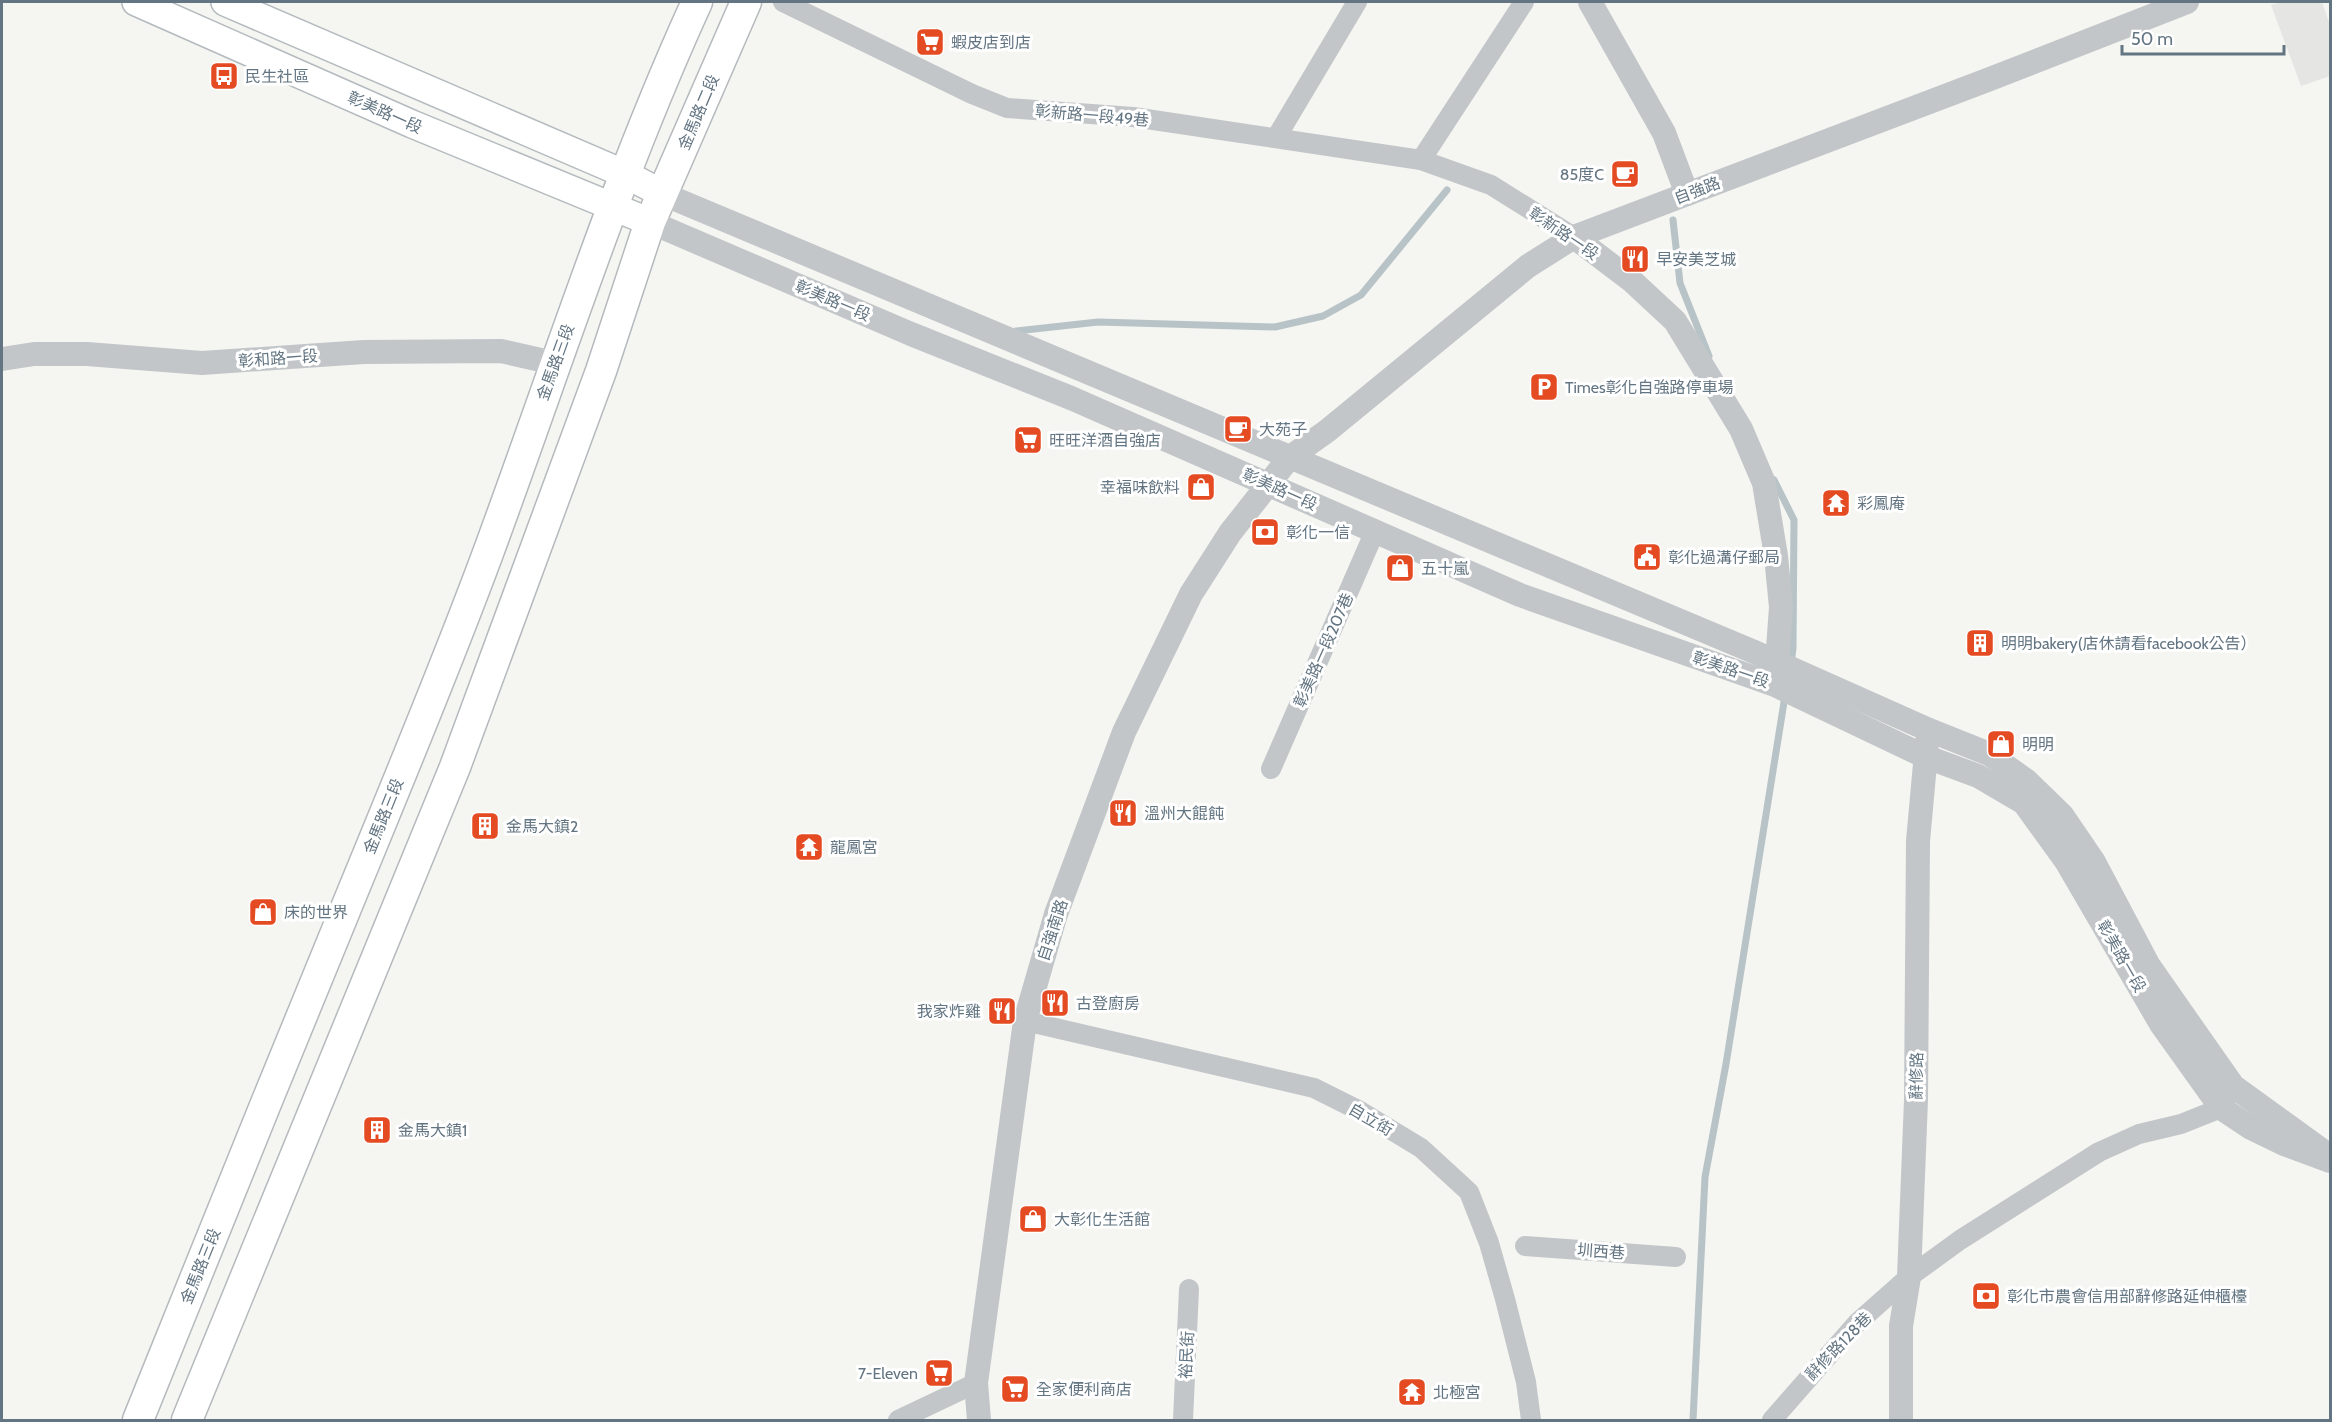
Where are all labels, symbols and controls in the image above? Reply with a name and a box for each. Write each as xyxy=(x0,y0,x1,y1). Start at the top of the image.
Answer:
scale bar xyxy=(2122,18,2284,56)
supermarket icon: 蝦皮店到店 xyxy=(914,26,946,58)
text: 50 m xyxy=(2131,28,2173,50)
place label: 蝦皮店到店 xyxy=(951,33,1031,52)
bus stop icon: 民生社區 xyxy=(208,60,240,92)
place label: 民生社區 xyxy=(245,67,309,86)
street label: 金馬路二段 xyxy=(674,72,723,153)
street label: 彰美路一段 xyxy=(344,88,425,137)
street label: 彰新路一段49巷 xyxy=(1034,101,1150,130)
cafe icon: 85度C xyxy=(1609,158,1641,190)
place label: 85度C xyxy=(1560,165,1604,184)
street label: 自強路 xyxy=(1671,173,1723,208)
street label: 彰新路一段 xyxy=(1525,203,1602,264)
restaurant icon: 早安美芝城 xyxy=(1619,243,1651,275)
place label: 早安美芝城 xyxy=(1656,250,1736,269)
street label: 彰美路一段 xyxy=(792,276,873,325)
street label: 金馬路三段 xyxy=(533,321,578,403)
street label: 彰和路一段 xyxy=(237,346,319,371)
parking icon: Times彰化自強路停車場 xyxy=(1528,371,1560,403)
place label: Times彰化自強路停車場 xyxy=(1565,378,1734,397)
cafe icon: 大苑子 xyxy=(1222,413,1254,445)
place label: 大苑子 xyxy=(1259,420,1307,439)
supermarket icon: 旺旺洋酒自強店 xyxy=(1012,424,1044,456)
place label: 旺旺洋酒自強店 xyxy=(1049,431,1161,450)
street label: 彰美路一段 xyxy=(1239,465,1320,514)
shop icon: 幸福味飲料 xyxy=(1185,471,1217,503)
place label: 幸福味飲料 xyxy=(1100,478,1180,497)
temple icon: 彩鳳庵 xyxy=(1820,487,1852,519)
place label: 彩鳳庵 xyxy=(1857,494,1905,513)
bank icon: 彰化一信 xyxy=(1249,516,1281,548)
place label: 彰化一信 xyxy=(1286,523,1350,542)
public building icon: 彰化過溝仔郵局 xyxy=(1631,541,1663,573)
place label: 彰化過溝仔郵局 xyxy=(1668,548,1780,567)
shop icon: 五十嵐 xyxy=(1384,552,1416,584)
place label: 五十嵐 xyxy=(1421,559,1469,578)
street label: 彰美路一段207巷 xyxy=(1290,590,1357,710)
building icon: 明明bakery(店休請看facebook公告） xyxy=(1964,627,1996,659)
place label: 明明bakery(店休請看facebook公告） xyxy=(2001,634,2257,653)
street label: 彰美路一段 xyxy=(1690,647,1772,691)
shop icon: 明明 xyxy=(1985,728,2017,760)
place label: 明明 xyxy=(2022,735,2054,754)
street label: 金馬路三段 xyxy=(360,776,407,857)
restaurant icon: 溫州大餛飩 xyxy=(1107,797,1139,829)
place label: 溫州大餛飩 xyxy=(1144,804,1224,823)
building icon: 金馬大鎮2 xyxy=(469,810,501,842)
place label: 金馬大鎮2 xyxy=(506,817,578,836)
temple icon: 龍鳳宮 xyxy=(793,831,825,863)
place label: 龍鳳宮 xyxy=(830,838,878,857)
shop icon: 床的世界 xyxy=(247,896,279,928)
street label: 自強南路 xyxy=(1034,897,1071,964)
place label: 床的世界 xyxy=(284,903,348,922)
street label: 彰美路一段 xyxy=(2093,917,2150,996)
restaurant icon: 古登廚房 xyxy=(1039,987,1071,1019)
place label: 古登廚房 xyxy=(1076,994,1140,1013)
restaurant icon: 我家炸雞 xyxy=(986,995,1018,1027)
place label: 我家炸雞 xyxy=(917,1002,981,1021)
street label: 辭修路 xyxy=(1907,1052,1926,1100)
street label: 自立街 xyxy=(1345,1099,1396,1140)
building icon: 金馬大鎮1 xyxy=(361,1114,393,1146)
place label: 金馬大鎮1 xyxy=(398,1121,467,1140)
shop icon: 大彰化生活館 xyxy=(1017,1203,1049,1235)
place label: 大彰化生活館 xyxy=(1054,1210,1150,1229)
street label: 金馬路三段 xyxy=(177,1226,224,1307)
street label: 圳西巷 xyxy=(1576,1240,1626,1263)
bank icon: 彰化市農會信用部辭修路延伸櫃檯 xyxy=(1970,1280,2002,1312)
place label: 彰化市農會信用部辭修路延伸櫃檯 xyxy=(2007,1287,2247,1306)
street label: 辭修路128巷 xyxy=(1801,1308,1876,1384)
street label: 裕民街 xyxy=(1176,1331,1197,1379)
supermarket icon: 7-Eleven xyxy=(923,1357,955,1389)
place label: 7-Eleven xyxy=(858,1364,918,1383)
supermarket icon: 全家便利商店 xyxy=(999,1373,1031,1405)
temple icon: 北極宮 xyxy=(1396,1376,1428,1408)
place label: 全家便利商店 xyxy=(1036,1380,1132,1399)
place label: 北極宮 xyxy=(1433,1383,1481,1402)

